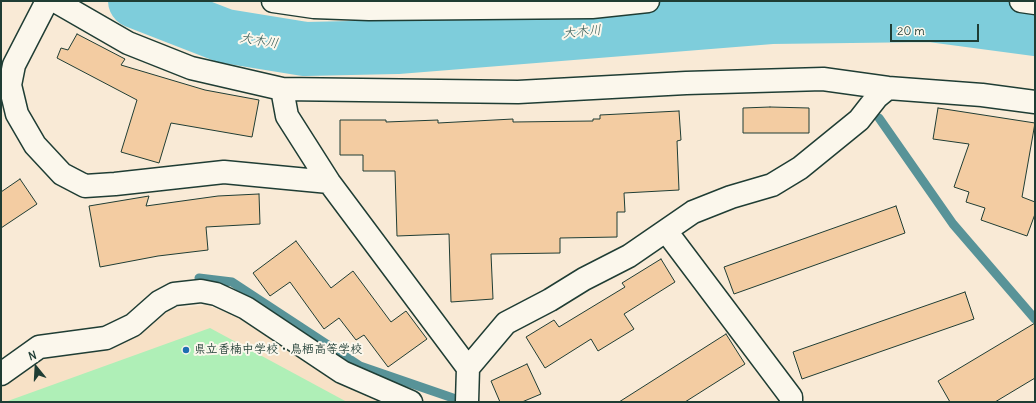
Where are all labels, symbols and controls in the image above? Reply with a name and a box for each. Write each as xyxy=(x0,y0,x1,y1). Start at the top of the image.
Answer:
scale bar xyxy=(892,16,981,42)
water label: 大木川 xyxy=(562,23,602,41)
text: 20 m xyxy=(897,23,925,38)
water label: 大木川 xyxy=(239,30,279,52)
place label: 県立香楠中学校・鳥栖高等学校 xyxy=(194,343,362,357)
marker: 県立香楠中学校・鳥栖高等学校 xyxy=(181,345,191,355)
north arrow xyxy=(16,347,56,387)
text: N xyxy=(27,348,38,363)

